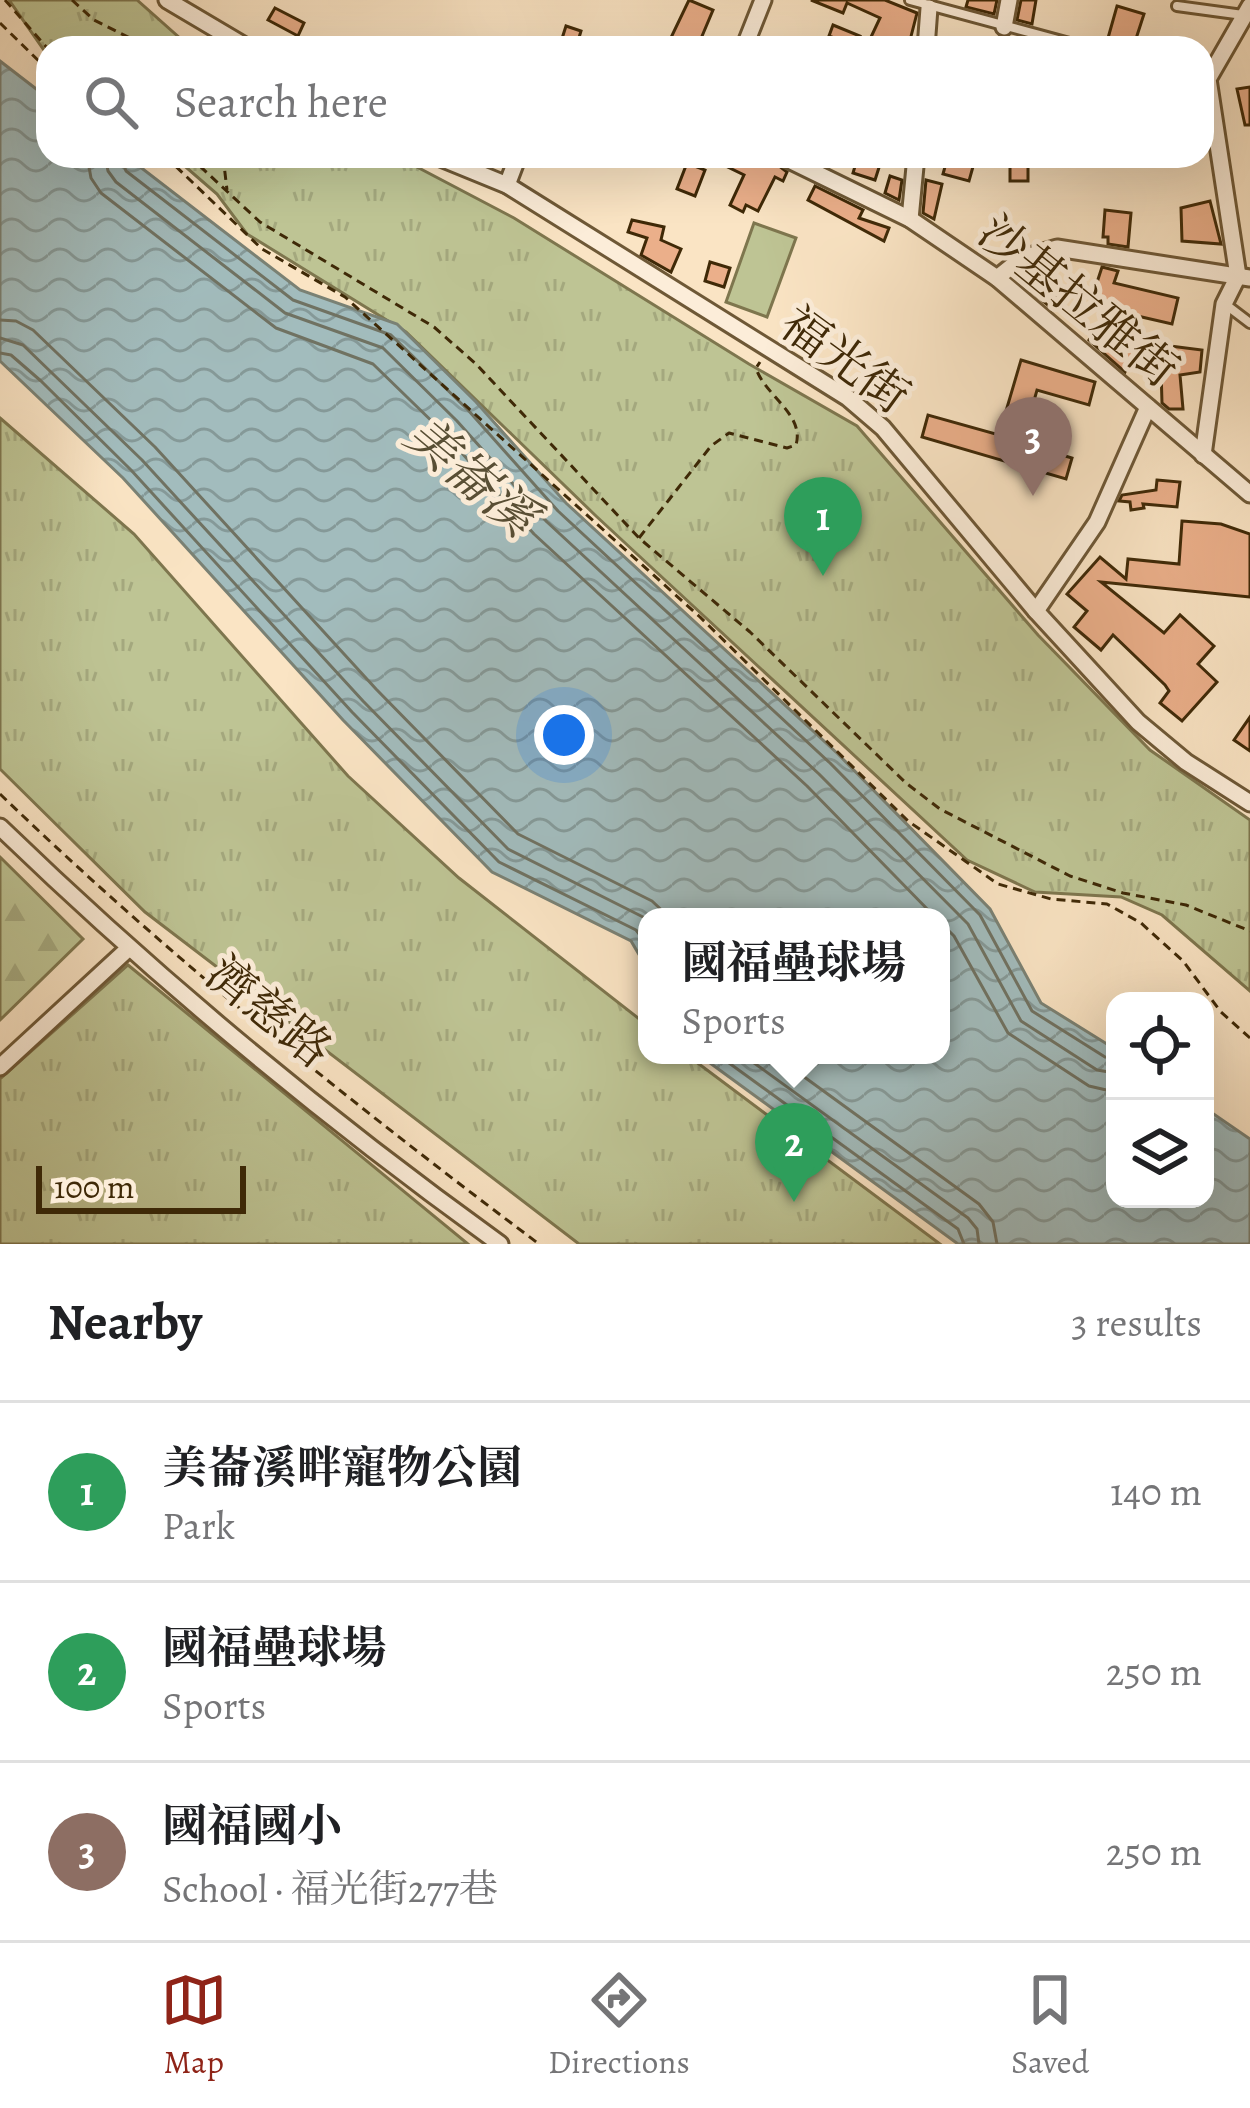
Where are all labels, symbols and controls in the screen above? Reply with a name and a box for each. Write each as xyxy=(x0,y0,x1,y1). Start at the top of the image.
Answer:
search box xyxy=(36,36,1214,168)
icon: search xyxy=(78,69,144,135)
text: Search here xyxy=(174,71,388,133)
street label: 沙基拉雅街 xyxy=(964,200,1192,402)
street label: 福光街 xyxy=(767,291,923,429)
pin: 3 xyxy=(994,397,1072,496)
water label: 美崙溪 xyxy=(390,400,556,555)
pin: 1 xyxy=(784,477,862,576)
your location xyxy=(534,705,594,765)
popup xyxy=(638,908,950,1064)
text: 國福壘球場 xyxy=(681,932,907,994)
street label: 濟慈路 xyxy=(192,941,346,1083)
map controls xyxy=(1106,992,1214,1208)
button: locate xyxy=(1106,992,1214,1100)
text: Sports xyxy=(681,994,786,1047)
button: layers xyxy=(1106,1100,1214,1208)
pin: 2 xyxy=(755,1103,833,1202)
scale bar xyxy=(36,1160,246,1213)
text: 100 m xyxy=(54,1164,134,1209)
text: Nearby xyxy=(48,1287,202,1357)
text: 3 results xyxy=(1071,1296,1202,1349)
text: 美崙溪畔寵物公園 xyxy=(162,1437,522,1499)
text: 1 xyxy=(80,1465,94,1518)
text: 140 m xyxy=(1110,1465,1202,1518)
text: Park xyxy=(162,1499,235,1552)
text: 國福壘球場 xyxy=(162,1617,387,1679)
text: 2 xyxy=(78,1645,96,1698)
text: 250 m xyxy=(1106,1645,1202,1698)
text: Sports xyxy=(162,1679,266,1732)
text: 國福國小 xyxy=(162,1795,342,1857)
text: 3 xyxy=(79,1825,95,1878)
text: 250 m xyxy=(1106,1825,1202,1878)
text: School · 福光街277巷 xyxy=(162,1862,498,1915)
tab: Map xyxy=(161,1967,227,2084)
tab: Directions xyxy=(548,1967,690,2084)
tab: Saved xyxy=(1011,1967,1089,2084)

